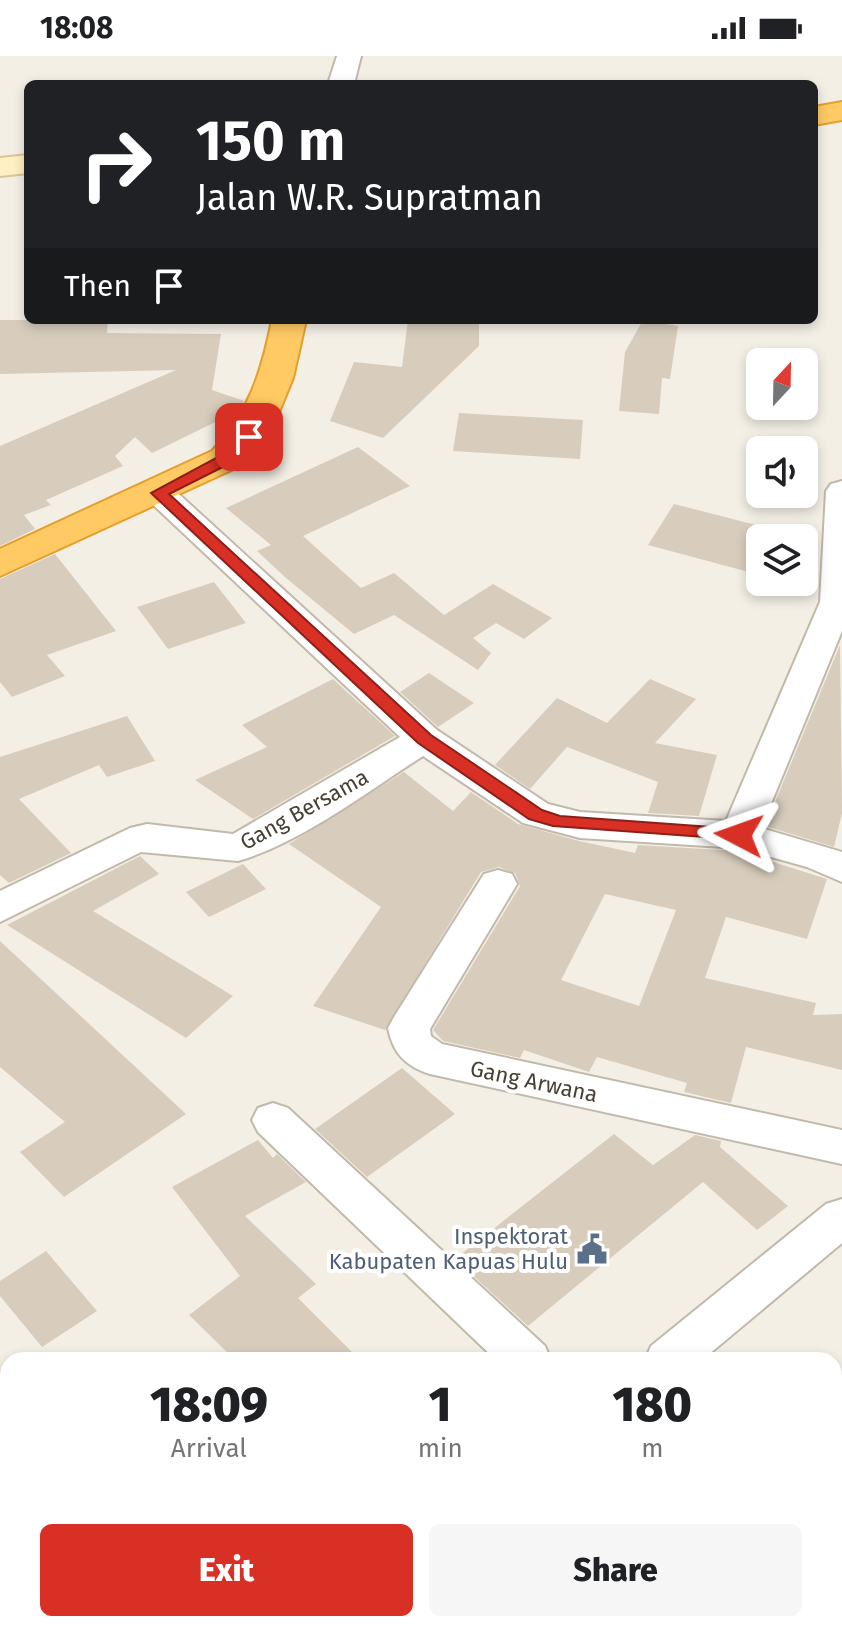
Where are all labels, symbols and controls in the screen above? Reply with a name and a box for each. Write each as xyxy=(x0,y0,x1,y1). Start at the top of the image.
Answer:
text: 18:08 xyxy=(40,10,114,46)
text: 150 m xyxy=(196,108,345,175)
icon: right xyxy=(64,112,168,216)
text: Jalan W.R. Supratman xyxy=(196,176,543,220)
icon: arrive xyxy=(147,264,191,308)
text: Then xyxy=(64,268,131,304)
north arrow xyxy=(746,348,818,420)
map controls xyxy=(746,348,818,596)
pin xyxy=(215,403,283,471)
icon: arrive xyxy=(227,415,271,459)
button: sound xyxy=(746,436,818,508)
button: layers xyxy=(746,524,818,596)
street label: Gang Bersama xyxy=(235,763,373,856)
position arrow xyxy=(697,793,781,877)
street label: Gang Arwana xyxy=(468,1055,600,1108)
place label: Inspektorat Kabupaten Kapuas Hulu xyxy=(329,1223,568,1275)
public building icon: Inspektorat Kabupaten Kapuas Hulu xyxy=(575,1232,609,1266)
text: 18:09 xyxy=(150,1376,268,1434)
text: 1 xyxy=(429,1376,452,1434)
text: 180 xyxy=(613,1376,692,1434)
text: Arrival xyxy=(171,1433,247,1464)
text: min xyxy=(418,1433,463,1464)
text: m xyxy=(641,1433,663,1464)
button: Exit xyxy=(40,1524,413,1616)
button: Share xyxy=(429,1524,802,1616)

